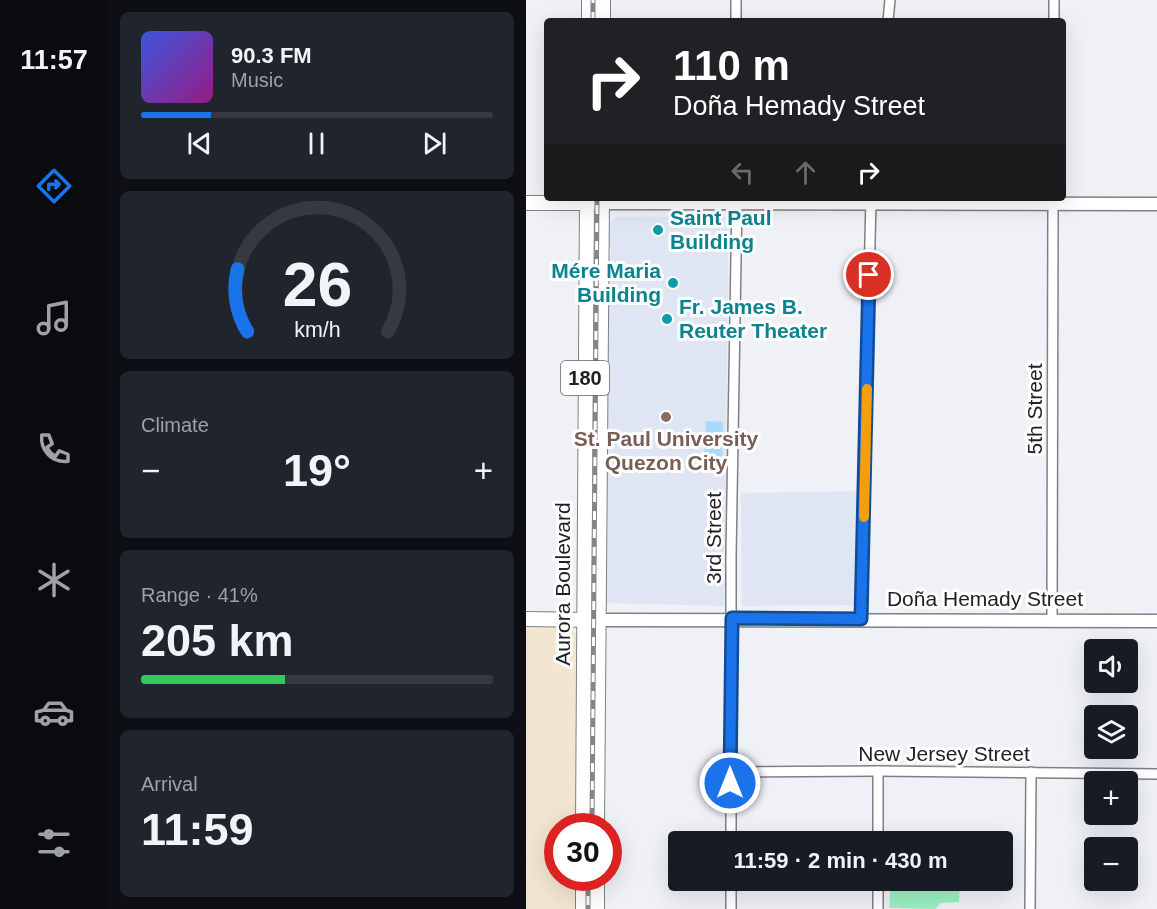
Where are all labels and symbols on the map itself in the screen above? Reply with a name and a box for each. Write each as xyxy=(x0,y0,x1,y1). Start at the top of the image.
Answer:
place label: Saint Paul Building xyxy=(670,206,772,253)
marker: Saint Paul Building xyxy=(651,223,665,237)
pin xyxy=(843,249,894,300)
place label: Mére Maria Building xyxy=(551,259,661,306)
marker: Mére Maria Building xyxy=(666,276,680,290)
place label: Fr. James B. Reuter Theater xyxy=(679,295,827,342)
marker: Fr. James B. Reuter Theater xyxy=(660,312,674,326)
road number: 180 xyxy=(561,361,609,395)
street label: 5th Street xyxy=(1023,363,1046,455)
marker: St. Paul University Quezon City xyxy=(659,410,673,424)
place label: St. Paul University Quezon City xyxy=(574,427,759,474)
street label: 3rd Street xyxy=(702,492,725,584)
street label: Aurora Boulevard xyxy=(551,502,574,666)
street label: Doña Hemady Street xyxy=(887,587,1083,610)
street label: New Jersey Street xyxy=(858,742,1030,765)
position arrow xyxy=(698,751,762,815)
speed limit sign: 30 xyxy=(544,813,622,891)

